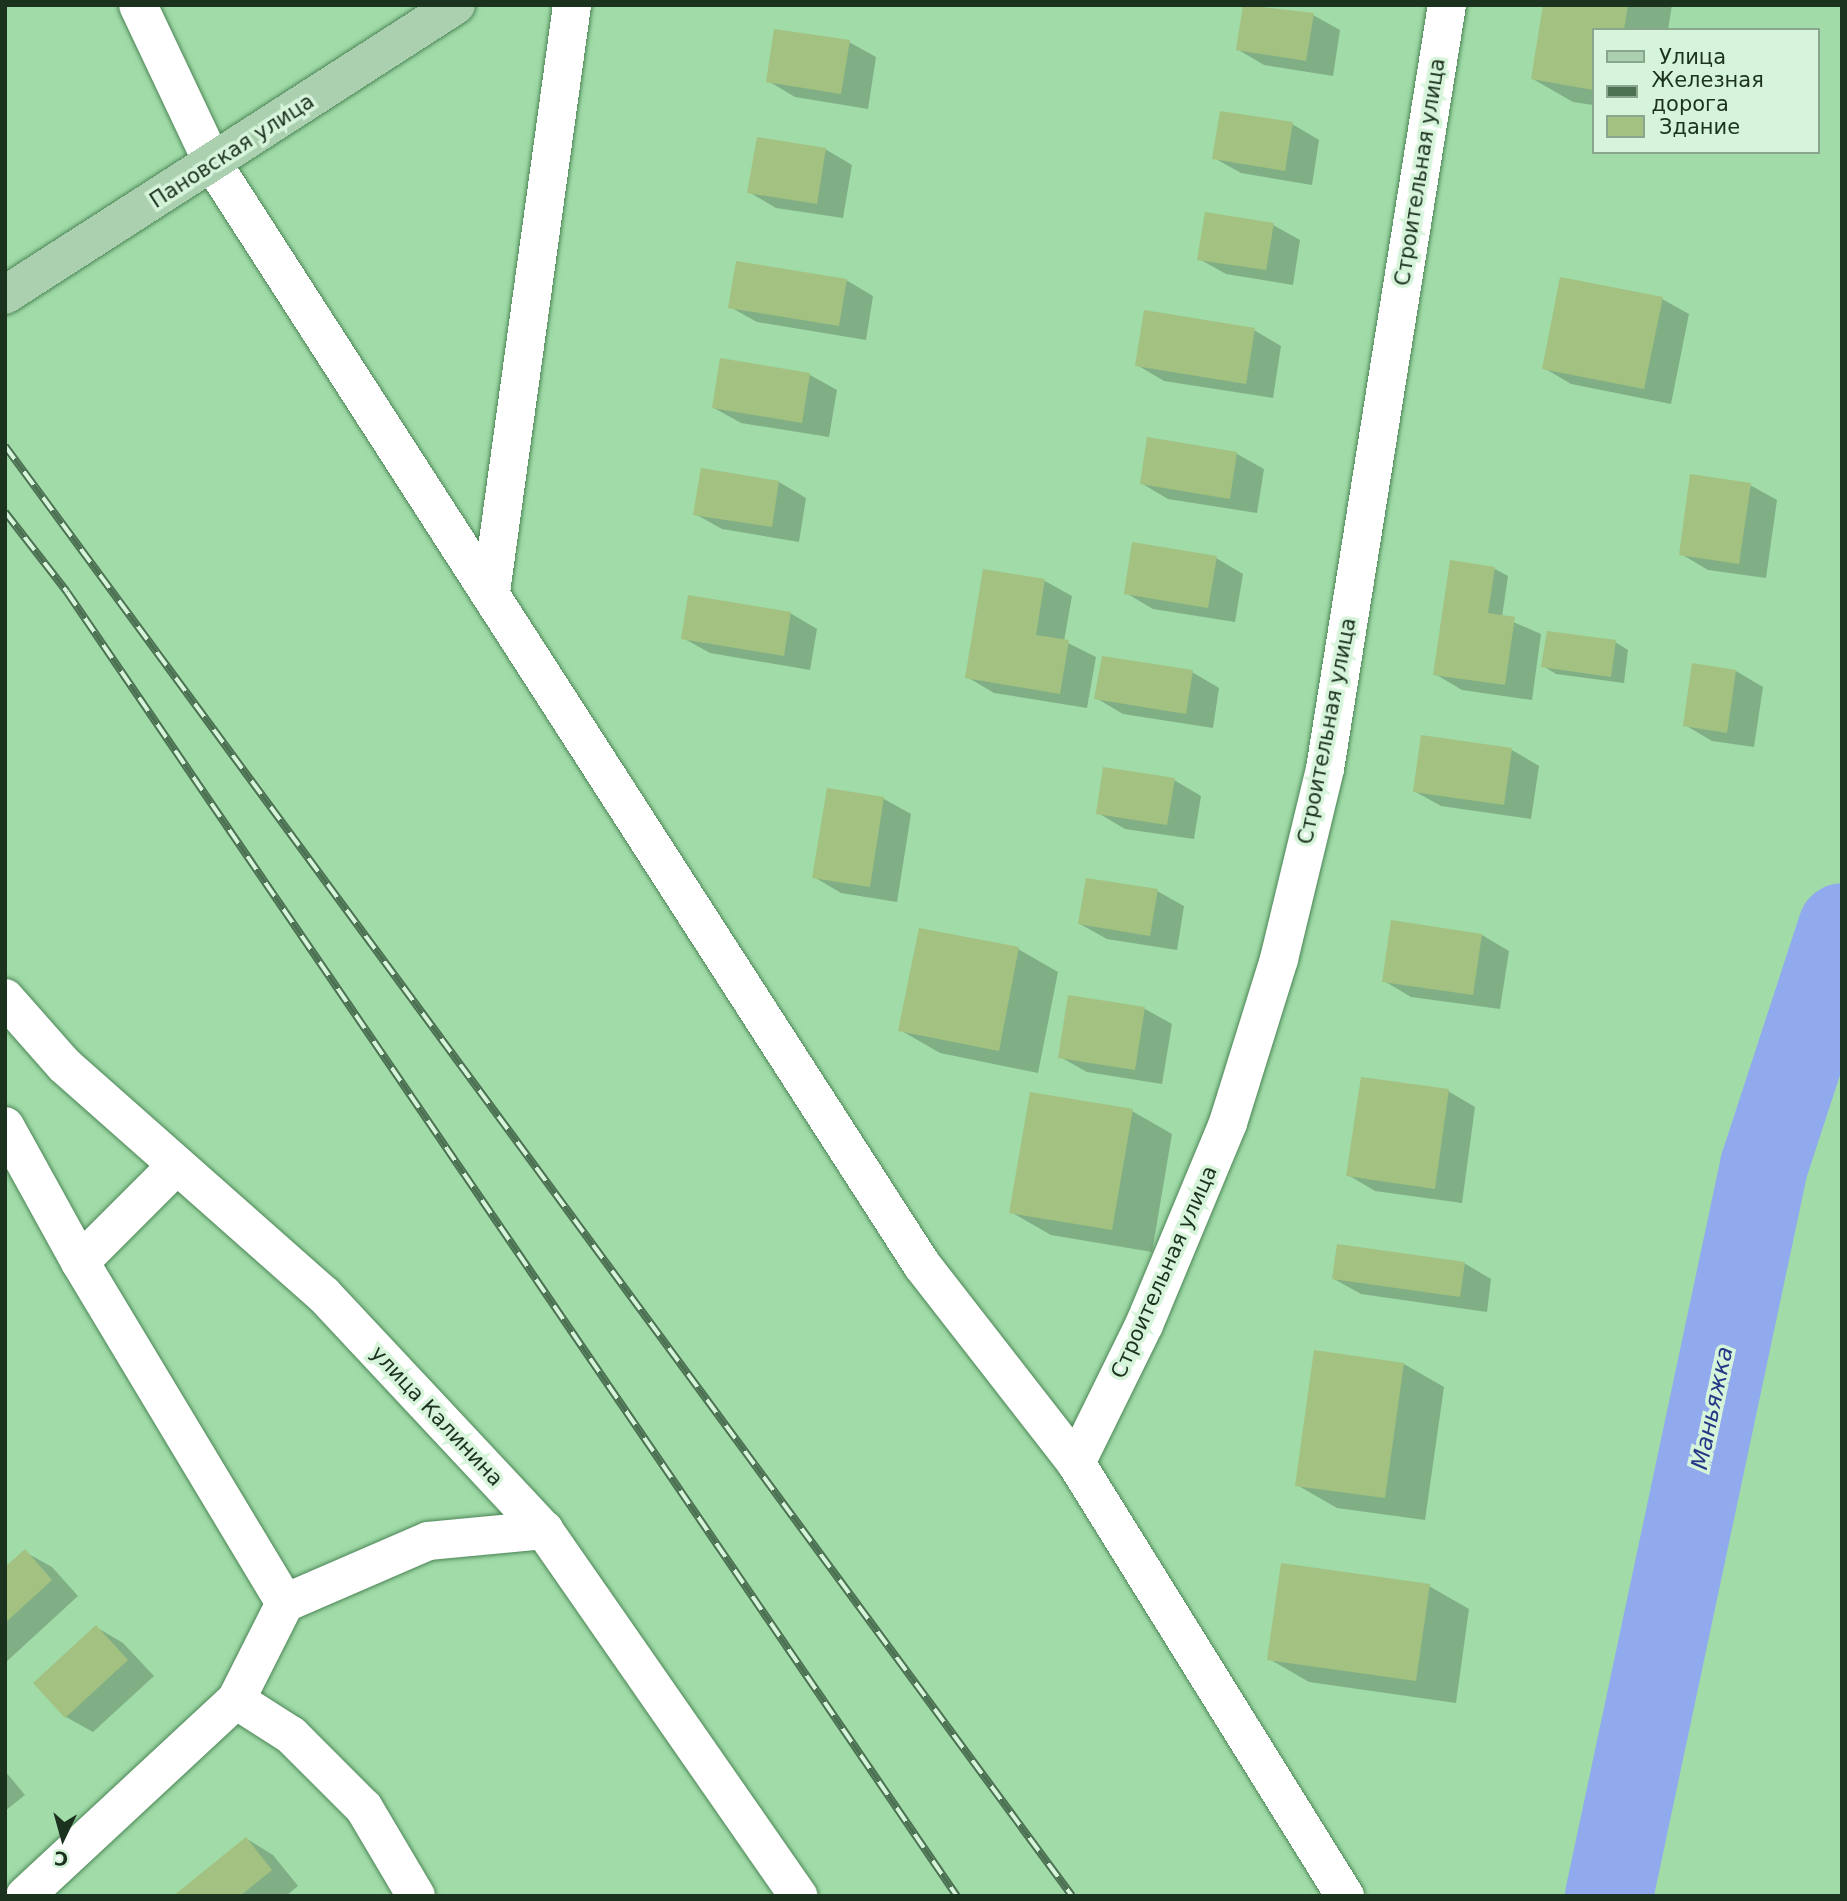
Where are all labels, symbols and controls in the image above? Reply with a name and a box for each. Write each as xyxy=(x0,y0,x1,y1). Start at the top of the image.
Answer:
legend xyxy=(1591,28,1819,154)
text: Улица xyxy=(1659,45,1726,69)
street label: Строительная улица xyxy=(1390,56,1450,288)
text: Железная дорога xyxy=(1652,68,1764,116)
street label: Пановская улица xyxy=(145,89,319,213)
text: Здание xyxy=(1659,115,1740,139)
street label: Строительная улица xyxy=(1293,616,1361,846)
street label: Строительная улица xyxy=(1106,1162,1222,1382)
street label: улица Калинина xyxy=(366,1341,508,1491)
water label: Маньяжка xyxy=(1685,1344,1739,1472)
north arrow xyxy=(28,1803,98,1873)
text: С xyxy=(53,1847,69,1870)

